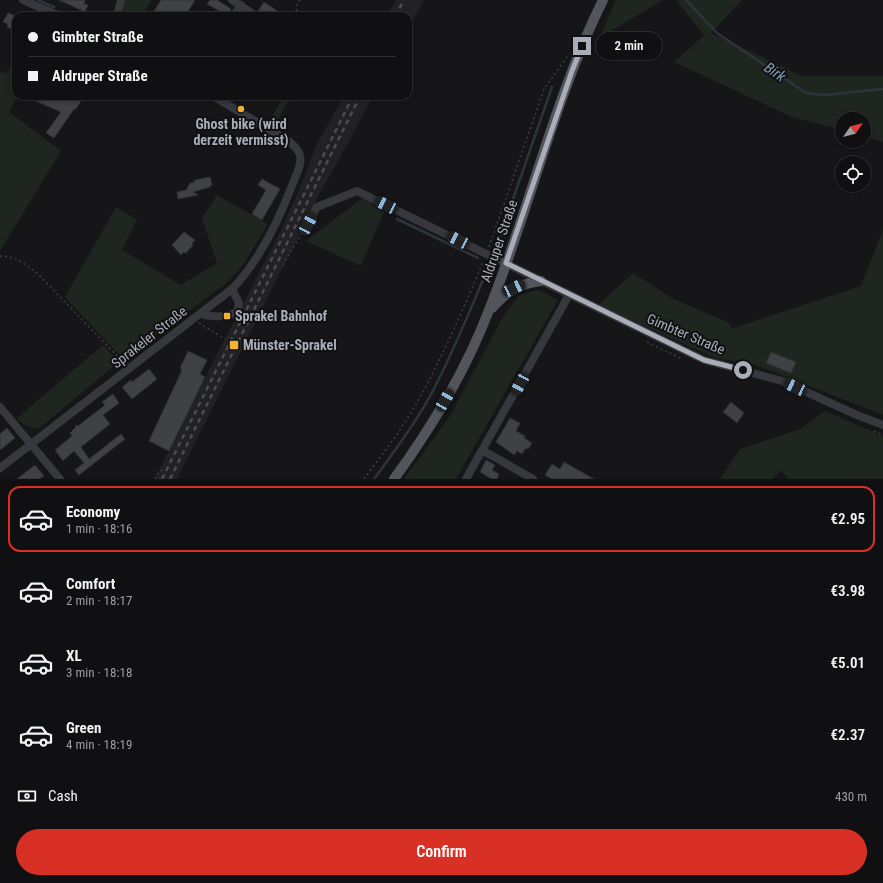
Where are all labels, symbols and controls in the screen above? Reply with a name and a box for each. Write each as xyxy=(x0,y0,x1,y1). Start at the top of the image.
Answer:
text: Gimbter Straße xyxy=(52,28,143,46)
callout: 2 min xyxy=(596,32,662,60)
route end xyxy=(573,37,591,55)
text: 2 min xyxy=(615,38,643,53)
water label: Birk xyxy=(761,58,790,86)
text: Aldruper Straße xyxy=(52,67,148,85)
marker: Ghost bike (wird derzeit vermisst) xyxy=(236,104,246,114)
north arrow xyxy=(835,112,871,148)
map controls xyxy=(835,112,871,192)
place label: Ghost bike (wird derzeit vermisst) xyxy=(193,116,289,149)
button: locate xyxy=(835,156,871,192)
car xyxy=(373,194,399,216)
street label: Aldruper Straße xyxy=(477,197,521,284)
car xyxy=(297,211,319,237)
car xyxy=(445,229,471,251)
car xyxy=(501,277,527,299)
street label: Sprakeler Straße xyxy=(108,302,190,371)
place label: Sprakel Bahnhof xyxy=(235,308,328,324)
street label: Gimbter Straße xyxy=(645,310,728,358)
marker: Sprakel Bahnhof xyxy=(222,311,232,321)
place label: Münster-Sprakel xyxy=(243,337,337,353)
marker: Münster-Sprakel xyxy=(228,339,240,351)
route start xyxy=(734,361,752,379)
car xyxy=(509,371,531,397)
car xyxy=(782,376,808,398)
car xyxy=(434,387,456,413)
icon: car xyxy=(18,501,54,537)
text: Economy xyxy=(66,503,120,521)
text: €2.95 xyxy=(831,510,865,528)
text: 1 min · 18:16 xyxy=(66,521,132,536)
icon: car xyxy=(18,573,54,609)
text: Comfort xyxy=(66,575,115,593)
text: €3.98 xyxy=(831,582,865,600)
text: 2 min · 18:17 xyxy=(66,593,132,608)
icon: car xyxy=(18,645,54,681)
text: XL xyxy=(66,647,82,665)
text: €5.01 xyxy=(831,654,865,672)
text: 3 min · 18:18 xyxy=(66,665,132,680)
icon: car xyxy=(18,717,54,753)
text: Green xyxy=(66,719,101,737)
text: €2.37 xyxy=(831,726,865,744)
text: 4 min · 18:19 xyxy=(66,737,132,752)
icon: cash xyxy=(16,785,38,807)
text: Cash xyxy=(48,787,78,805)
text: 430 m xyxy=(835,789,867,804)
button: Confirm xyxy=(16,829,867,875)

